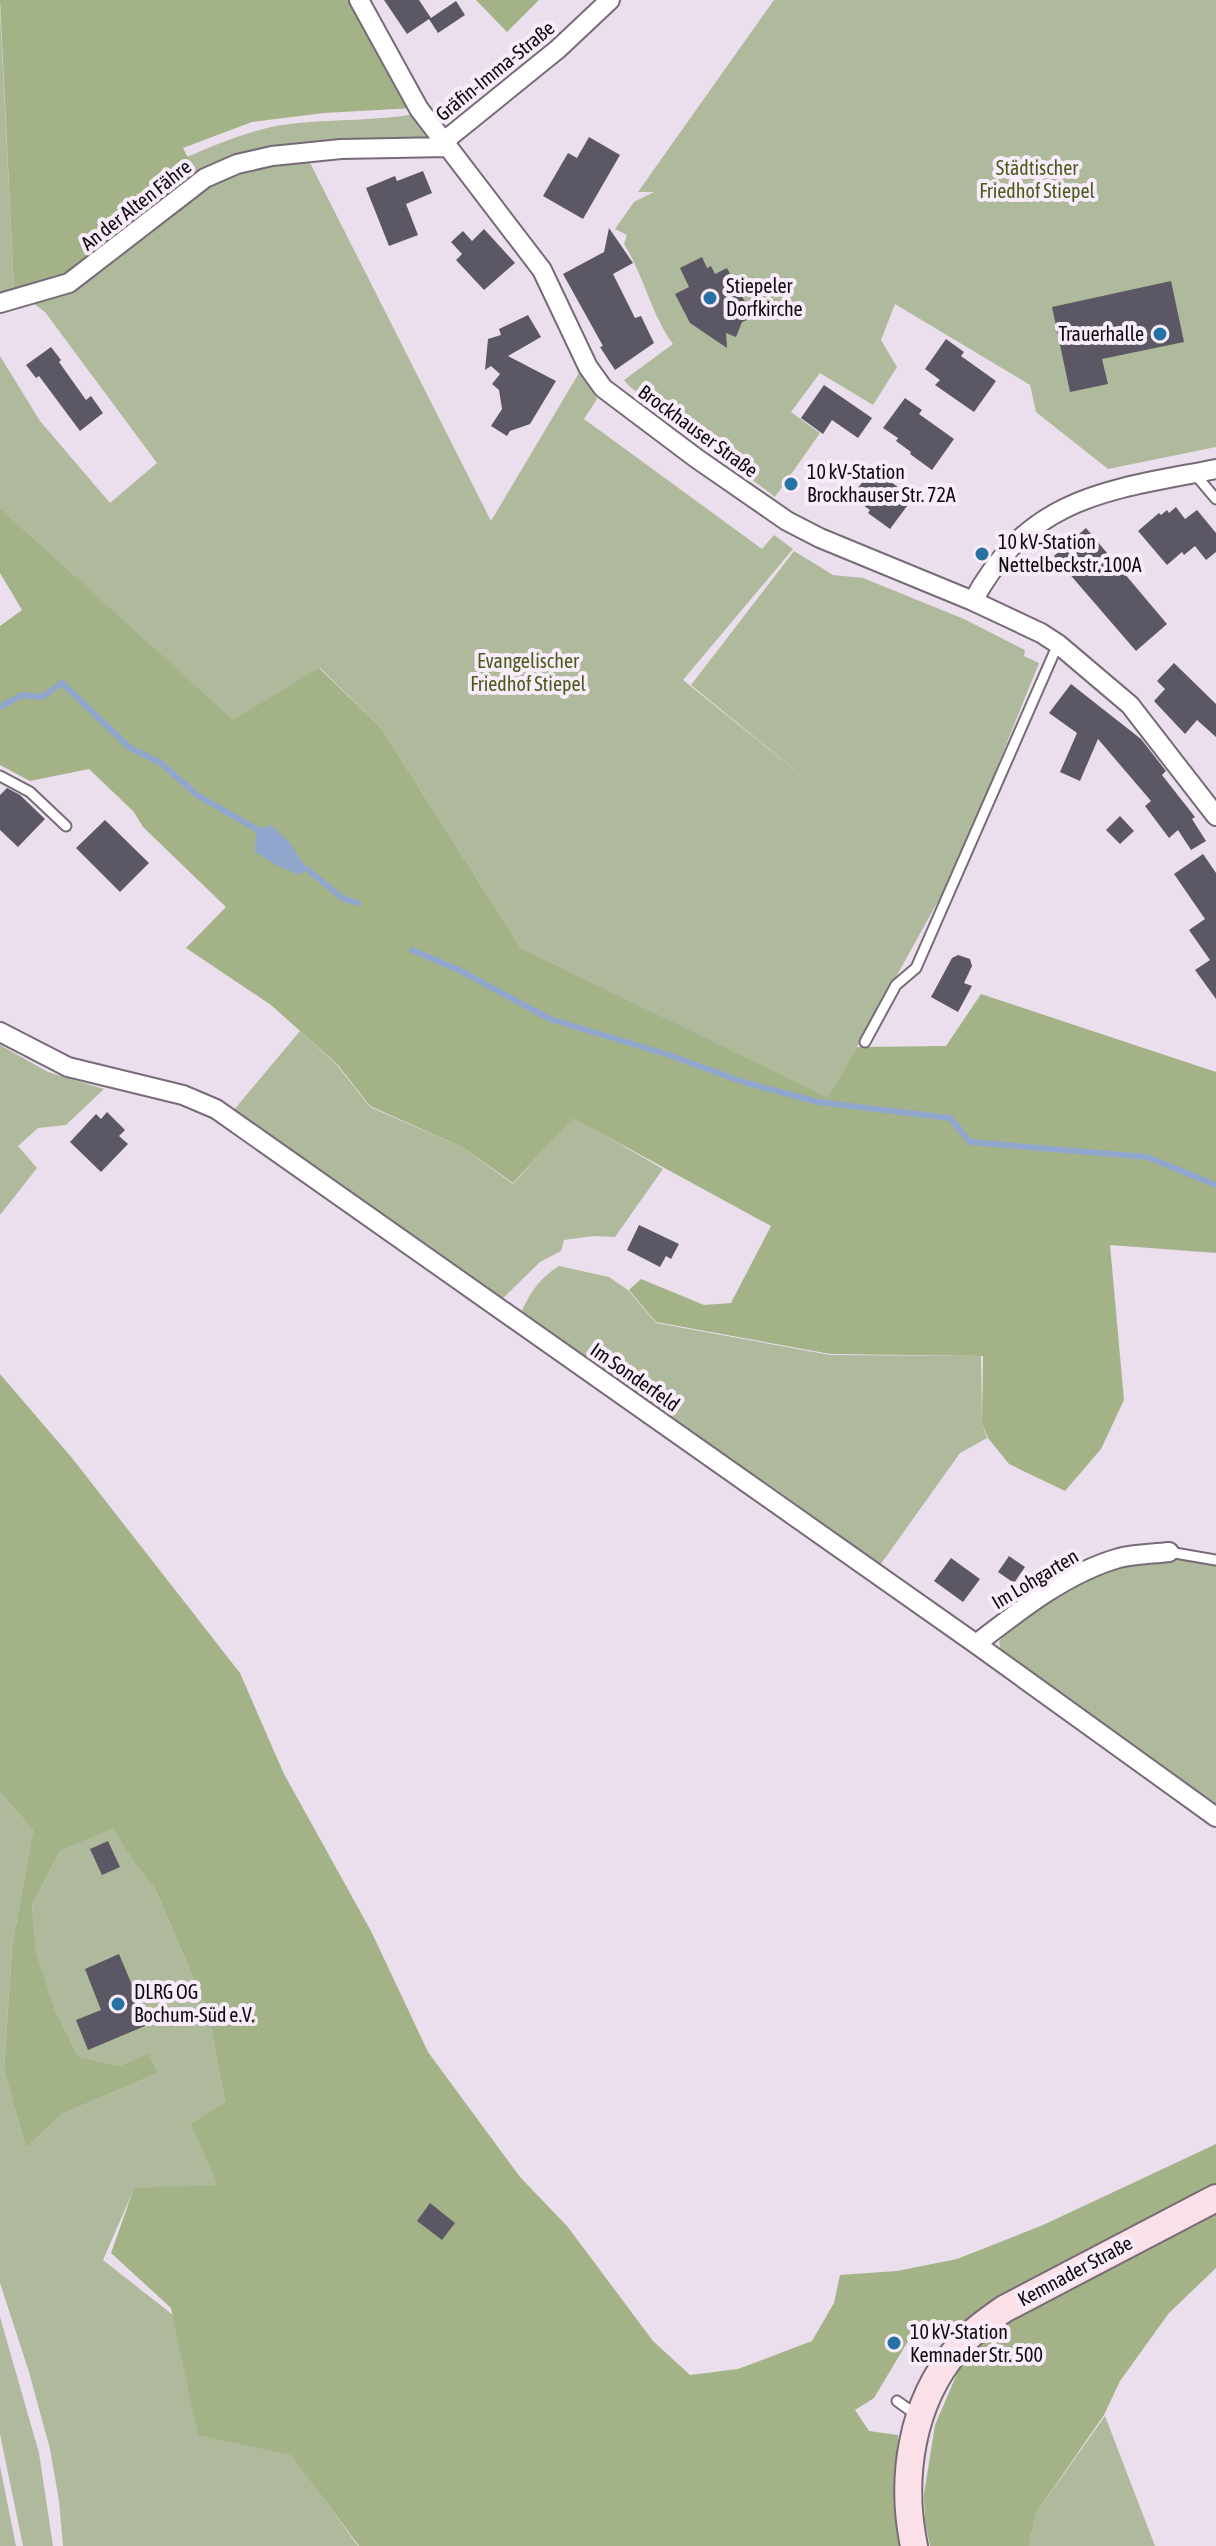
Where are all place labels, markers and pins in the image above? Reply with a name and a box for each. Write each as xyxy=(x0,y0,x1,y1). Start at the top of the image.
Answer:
place label: Stiepeler Dorfkirche xyxy=(726,274,803,320)
marker: Stiepeler Dorfkirche xyxy=(701,289,719,307)
place label: Trauerhalle xyxy=(1059,322,1144,345)
marker: Trauerhalle xyxy=(1151,325,1169,343)
place label: 10 kV-Station Brockhauser Str. 72A xyxy=(807,460,956,506)
marker: 10 kV-Station Brockhauser Str. 72A xyxy=(782,475,800,493)
place label: 10 kV-Station Nettelbeckstr. 100A xyxy=(998,530,1142,576)
marker: 10 kV-Station Nettelbeckstr. 100A xyxy=(973,545,991,563)
place label: DLRG OG Bochum-Süd e.V. xyxy=(134,1980,255,2026)
marker: DLRG OG Bochum-Süd e.V. xyxy=(109,1995,127,2013)
place label: 10 kV-Station Kemnader Str. 500 xyxy=(910,2320,1043,2366)
marker: 10 kV-Station Kemnader Str. 500 xyxy=(885,2334,903,2352)

